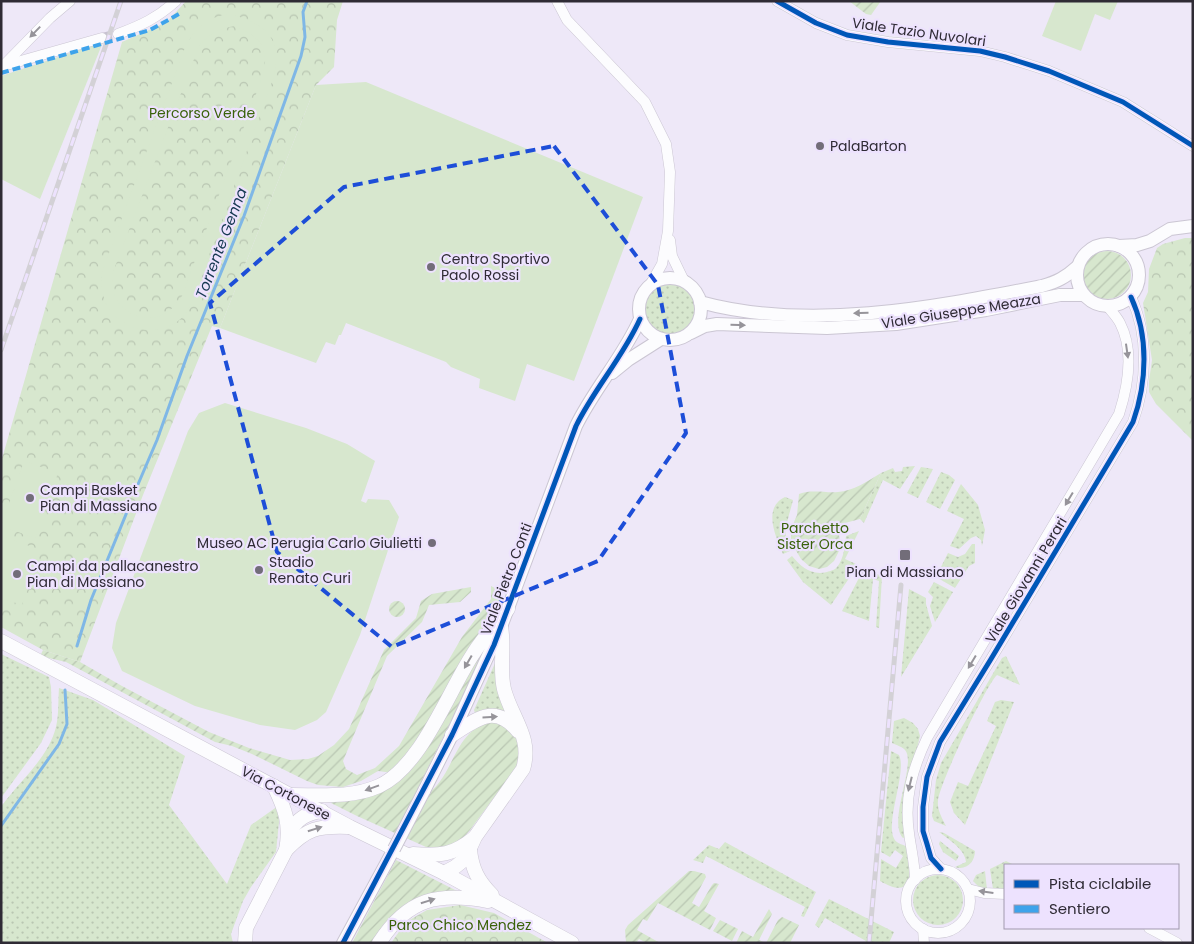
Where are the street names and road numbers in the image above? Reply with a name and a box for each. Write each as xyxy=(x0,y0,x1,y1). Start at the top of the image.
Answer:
street label: Viale Tazio Nuvolari xyxy=(851,13,987,51)
street label: Viale Giuseppe Meazza xyxy=(880,289,1042,333)
street label: Viale Giovanni Perari xyxy=(980,513,1072,647)
street label: Viale Pietro Conti xyxy=(475,520,537,638)
street label: Via Cortonese xyxy=(238,761,335,825)

